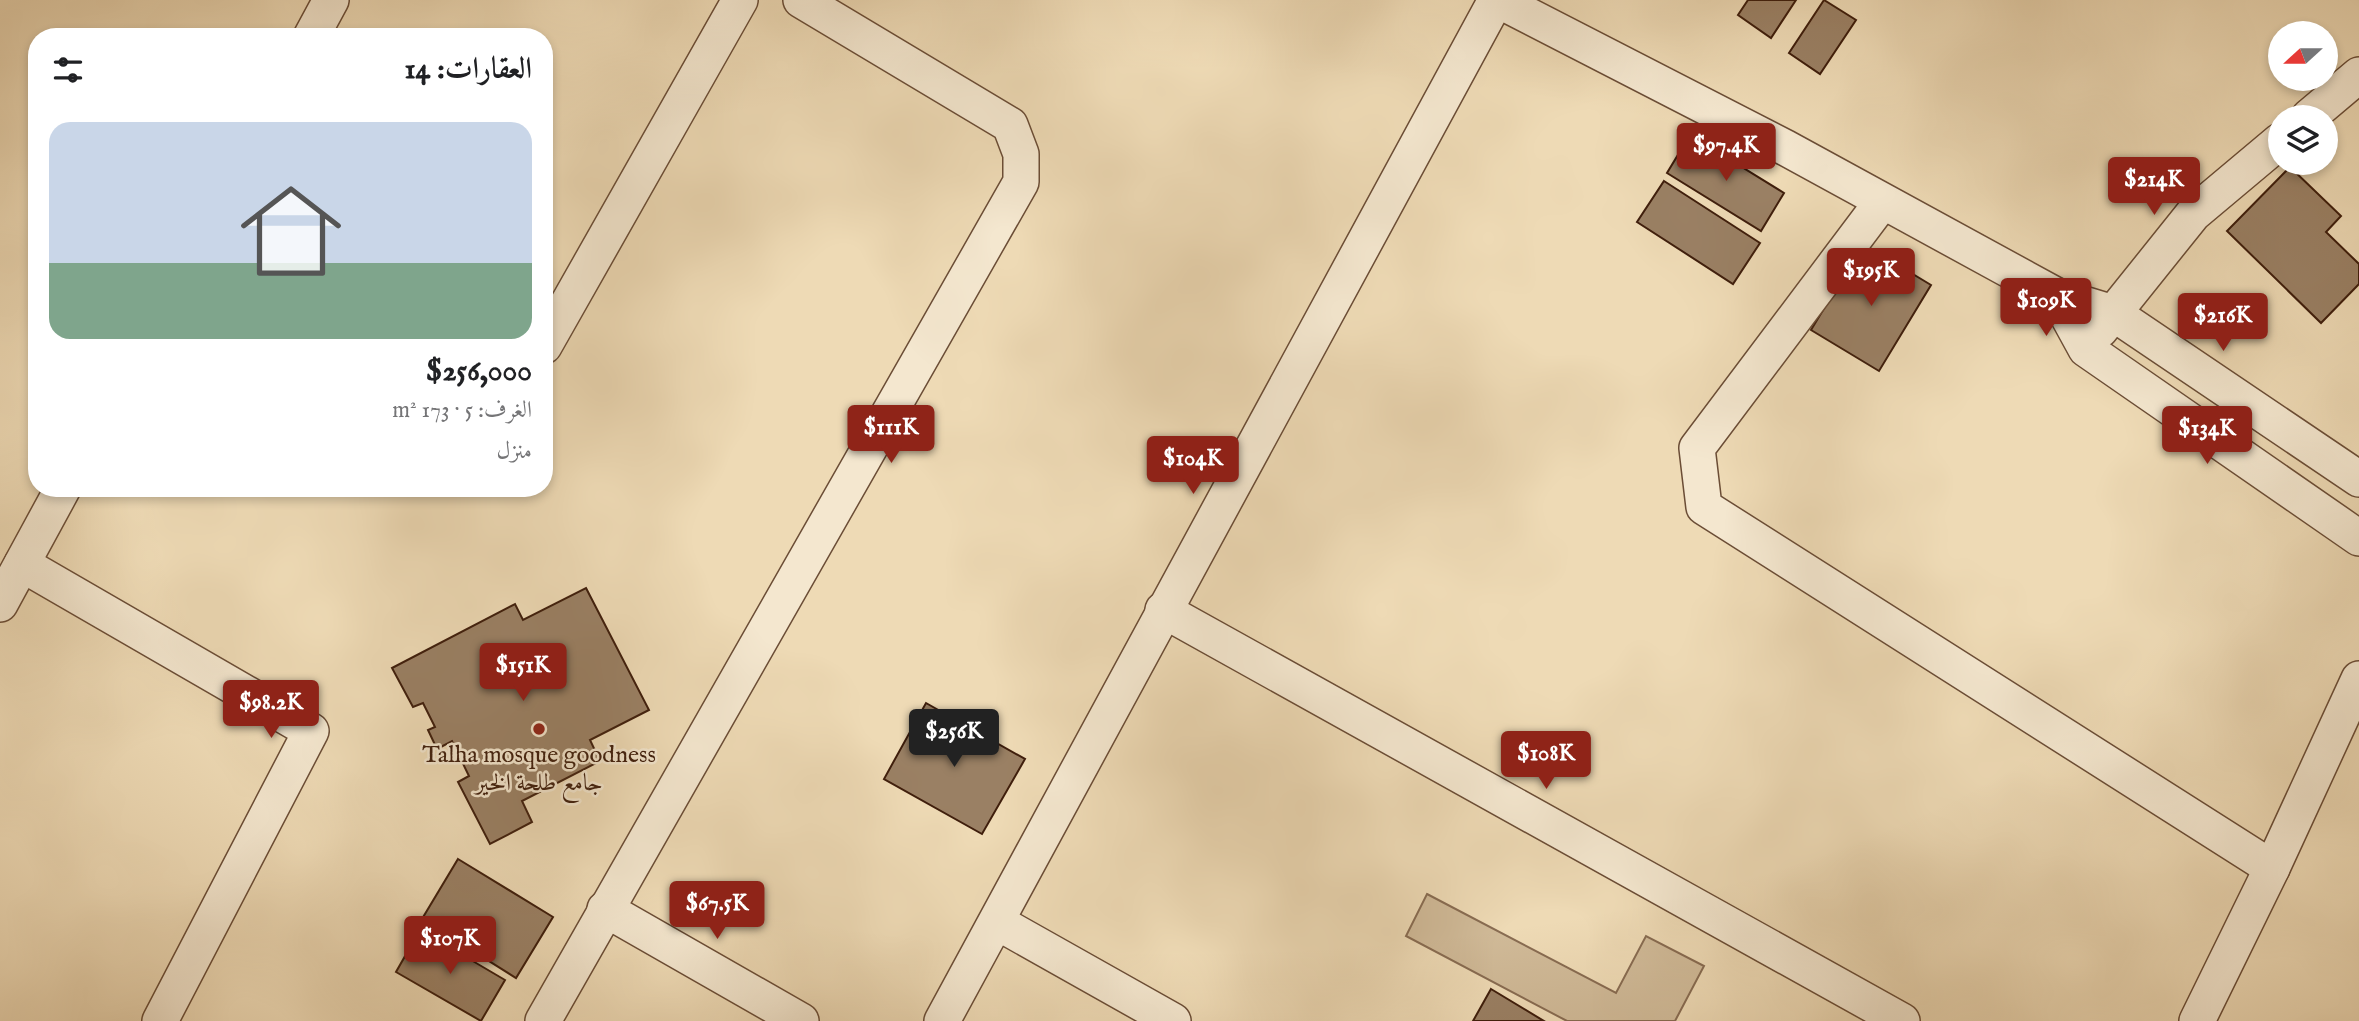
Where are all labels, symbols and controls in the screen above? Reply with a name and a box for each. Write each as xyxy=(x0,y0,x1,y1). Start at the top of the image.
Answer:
north arrow xyxy=(2268,21,2338,91)
map controls xyxy=(2268,21,2338,175)
icon: filters xyxy=(49,51,87,89)
text: العقارات: 14 xyxy=(404,51,532,89)
button: layers xyxy=(2268,105,2338,175)
pin: $97.4K xyxy=(1669,124,1783,183)
text: $97.4K xyxy=(1693,131,1759,160)
pin: $214K xyxy=(2105,158,2203,217)
text: $214K xyxy=(2124,165,2184,194)
icon: home xyxy=(228,168,354,294)
pin: $195K xyxy=(1822,248,1920,308)
text: $195K xyxy=(1843,256,1899,285)
pin: $109K xyxy=(1997,278,2095,338)
text: $109K xyxy=(2016,286,2076,315)
pin: $216K xyxy=(2174,294,2272,353)
text: $216K xyxy=(2194,301,2252,330)
text: $256,000 xyxy=(426,353,532,391)
text: الغرف: 5 · 173 m² xyxy=(392,396,532,425)
pin: $111K xyxy=(842,406,940,465)
pin: $134K xyxy=(2158,406,2256,466)
text: $111K xyxy=(863,413,919,442)
text: $134K xyxy=(2178,414,2236,443)
pin: $104K xyxy=(1144,436,1242,496)
text: منزل xyxy=(497,437,532,466)
text: $104K xyxy=(1163,444,1223,473)
pin: $151K xyxy=(474,644,572,703)
text: $151K xyxy=(496,651,550,680)
pin: $98.2K xyxy=(214,680,328,740)
text: $98.2K xyxy=(239,688,303,717)
pin: $256K xyxy=(905,710,1003,769)
text: $256K xyxy=(925,717,983,746)
marker: Talha mosque goodness جامع طلحة الخير xyxy=(531,721,547,737)
pin: $108K xyxy=(1497,732,1595,791)
text: $108K xyxy=(1517,739,1575,768)
place label: Talha mosque goodness جامع طلحة الخير xyxy=(422,740,656,804)
pin: $67.5K xyxy=(660,881,774,941)
text: $67.5K xyxy=(685,889,749,918)
pin: $107K xyxy=(401,916,499,976)
text: $107K xyxy=(420,924,480,953)

